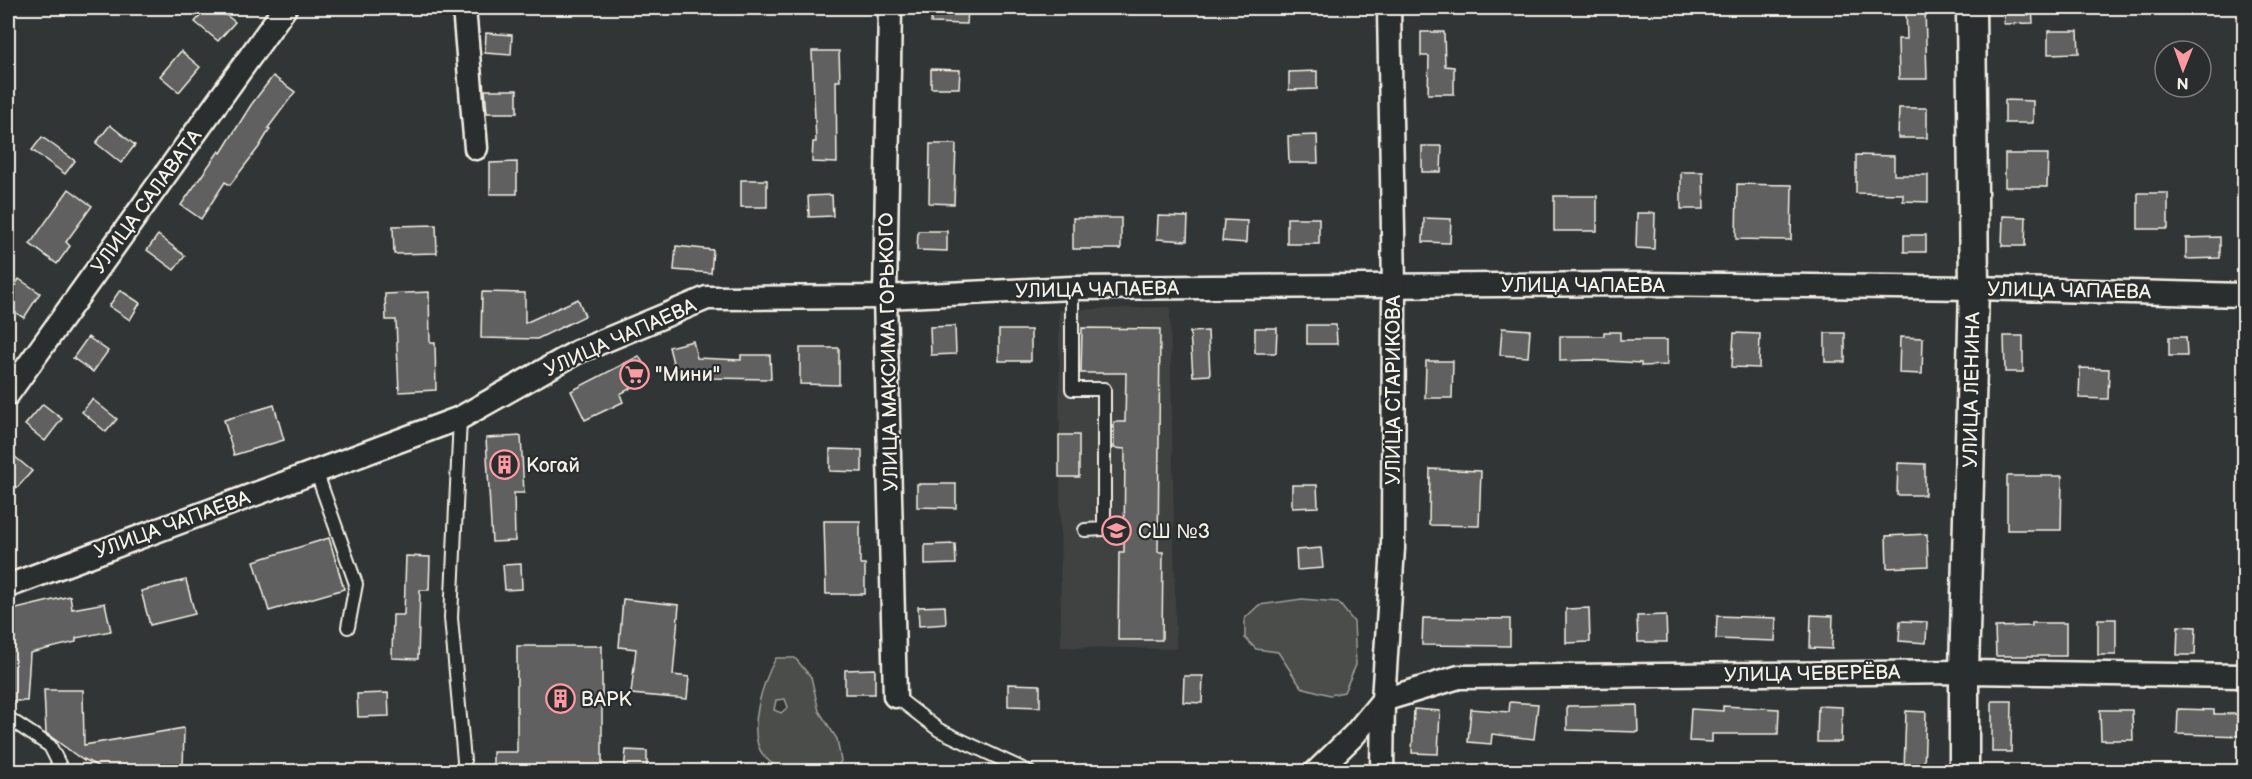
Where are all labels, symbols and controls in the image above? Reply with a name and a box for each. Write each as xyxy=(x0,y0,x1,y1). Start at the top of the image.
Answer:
north arrow xyxy=(2153,39,2213,99)
text: N xyxy=(2177,73,2189,92)
street label: УЛИЦА САЛАВАТА xyxy=(86,124,208,278)
street label: УЛИЦА МАКСИМА ГОРЬКОГО xyxy=(875,212,903,492)
street label: УЛИЦА ЧАПАЕВА xyxy=(1501,274,1666,298)
street label: УЛИЦА ЧАПАЕВА xyxy=(1015,277,1180,303)
street label: УЛИЦА ЧАПАЕВА xyxy=(1987,278,2152,304)
street label: УЛИЦА ЧАПАЕВА xyxy=(541,293,701,382)
street label: УЛИЦА СТАРИКОВА xyxy=(1382,294,1406,485)
street label: УЛИЦА ЛЕНИНА xyxy=(1959,311,1985,468)
supermarket icon: "Мини" xyxy=(618,358,650,390)
place label: "Мини" xyxy=(655,363,720,387)
building icon: Когай xyxy=(489,449,521,481)
place label: Когай xyxy=(526,454,580,478)
street label: УЛИЦА ЧАПАЕВА xyxy=(91,485,254,564)
school or university icon: СШ №3 xyxy=(1101,515,1133,547)
place label: СШ №3 xyxy=(1138,520,1210,544)
street label: УЛИЦА ЧЕВЕРЁВА xyxy=(1724,659,1901,688)
building icon: ВАРК xyxy=(544,683,576,715)
place label: ВАРК xyxy=(581,688,631,712)

